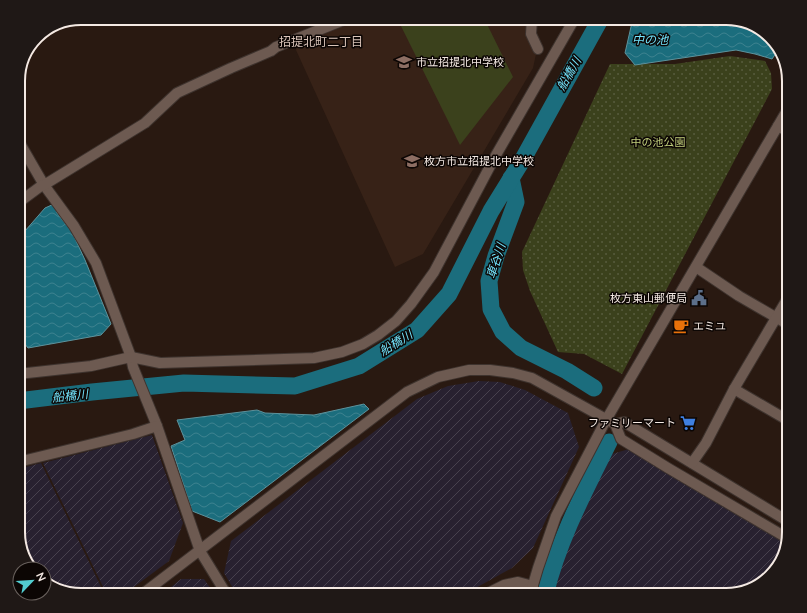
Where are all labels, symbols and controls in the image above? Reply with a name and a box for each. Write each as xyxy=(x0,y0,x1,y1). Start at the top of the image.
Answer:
water label: 中の池 xyxy=(632,32,669,48)
district label: 招提北町二丁目 xyxy=(279,34,363,50)
school or university icon: 市立招提北中学校 xyxy=(395,53,413,71)
water label: 船橋川 xyxy=(553,53,586,94)
place label: 市立招提北中学校 xyxy=(416,55,504,70)
park label: 中の池公園 xyxy=(631,135,686,150)
school or university icon: 枚方市立招提北中学校 xyxy=(403,152,421,170)
place label: 枚方市立招提北中学校 xyxy=(424,154,534,169)
water label: 車谷川 xyxy=(483,240,510,281)
public building icon: 枚方東山郵便局 xyxy=(690,289,708,307)
place label: 枚方東山郵便局 xyxy=(610,291,687,306)
cafe icon: エミユ xyxy=(672,317,690,335)
place label: エミユ xyxy=(693,319,726,334)
water label: 船橋川 xyxy=(376,326,417,359)
water label: 船橋川 xyxy=(51,386,91,406)
supermarket icon: ファミリーマート xyxy=(679,414,697,432)
place label: ファミリーマート xyxy=(588,416,676,431)
north arrow xyxy=(12,561,52,601)
text: N xyxy=(32,570,49,584)

